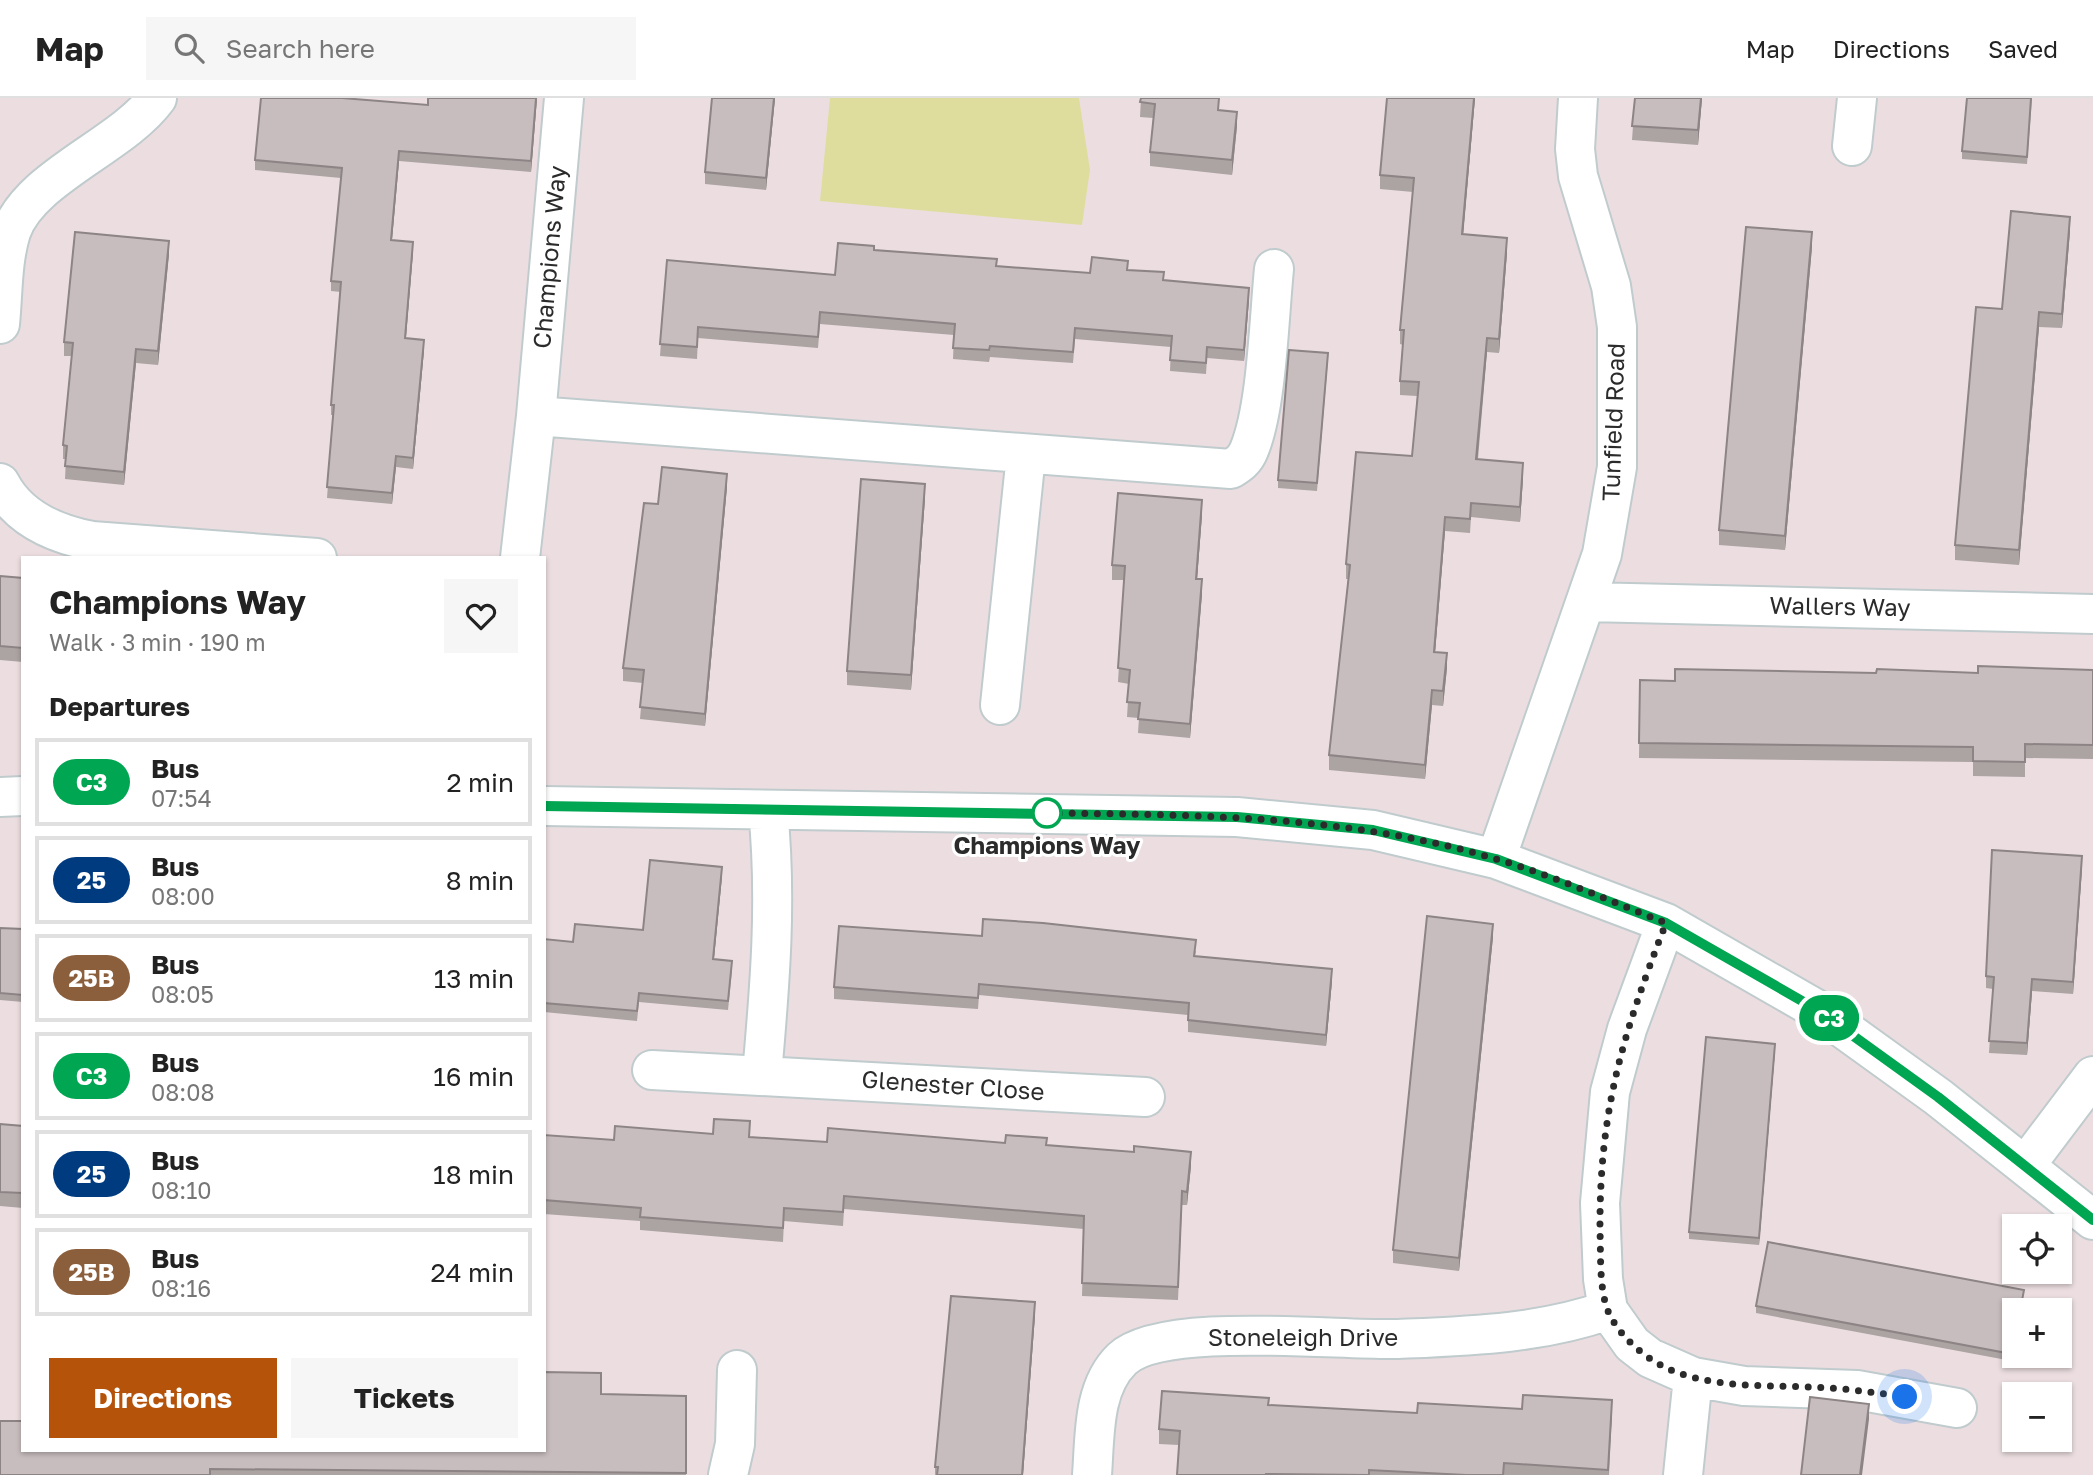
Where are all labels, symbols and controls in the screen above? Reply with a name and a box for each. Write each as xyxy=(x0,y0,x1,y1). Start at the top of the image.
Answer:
search box xyxy=(146,17,636,80)
text: Map xyxy=(35,29,104,68)
icon: search xyxy=(170,29,208,67)
text: Search here xyxy=(226,33,375,64)
text: Map xyxy=(1746,34,1795,63)
text: Directions xyxy=(1833,34,1950,63)
text: Saved xyxy=(1988,34,2058,63)
street label: Champions Way xyxy=(526,164,571,350)
street label: Tunfield Road xyxy=(1595,342,1630,501)
button: heart xyxy=(444,579,518,653)
text: Champions Way xyxy=(49,582,306,621)
street label: Wallers Way xyxy=(1769,590,1911,621)
text: Walk · 3 min · 190 m xyxy=(49,628,266,656)
text: Departures xyxy=(49,691,190,722)
text: Bus xyxy=(151,753,199,784)
text: C3 xyxy=(76,767,107,796)
text: 2 min xyxy=(446,767,514,798)
text: 07:54 xyxy=(151,784,212,812)
marker: Champions Way xyxy=(1032,798,1062,828)
place label: Champions Way xyxy=(954,830,1141,859)
text: Bus xyxy=(151,851,199,882)
text: 25 xyxy=(77,865,106,894)
text: 8 min xyxy=(446,865,514,896)
text: 08:00 xyxy=(151,882,215,910)
text: Bus xyxy=(151,949,199,980)
text: 25B xyxy=(68,963,115,992)
text: 13 min xyxy=(434,963,514,994)
text: 08:05 xyxy=(151,980,214,1008)
line badge: C3 xyxy=(1798,995,1860,1041)
text: C3 xyxy=(1813,1003,1845,1032)
text: Bus xyxy=(151,1047,199,1078)
text: C3 xyxy=(76,1061,107,1090)
text: 16 min xyxy=(433,1061,514,1092)
street label: Glenester Close xyxy=(861,1064,1046,1105)
text: 08:08 xyxy=(151,1078,214,1106)
text: Bus xyxy=(151,1145,199,1176)
text: 25 xyxy=(77,1159,106,1188)
text: 18 min xyxy=(433,1159,514,1190)
text: 08:10 xyxy=(151,1176,212,1204)
map controls xyxy=(2002,1214,2072,1452)
button: locate xyxy=(2002,1214,2072,1284)
text: Bus xyxy=(151,1243,199,1274)
text: 25B xyxy=(68,1257,115,1286)
text: 24 min xyxy=(431,1257,514,1288)
text: 08:16 xyxy=(151,1274,211,1302)
button: + xyxy=(2002,1298,2072,1368)
street label: Stoneleigh Drive xyxy=(1208,1322,1398,1351)
button: Directions xyxy=(49,1358,277,1438)
button: Tickets xyxy=(291,1358,518,1438)
your location xyxy=(1887,1379,1922,1414)
button: − xyxy=(2002,1382,2072,1452)

